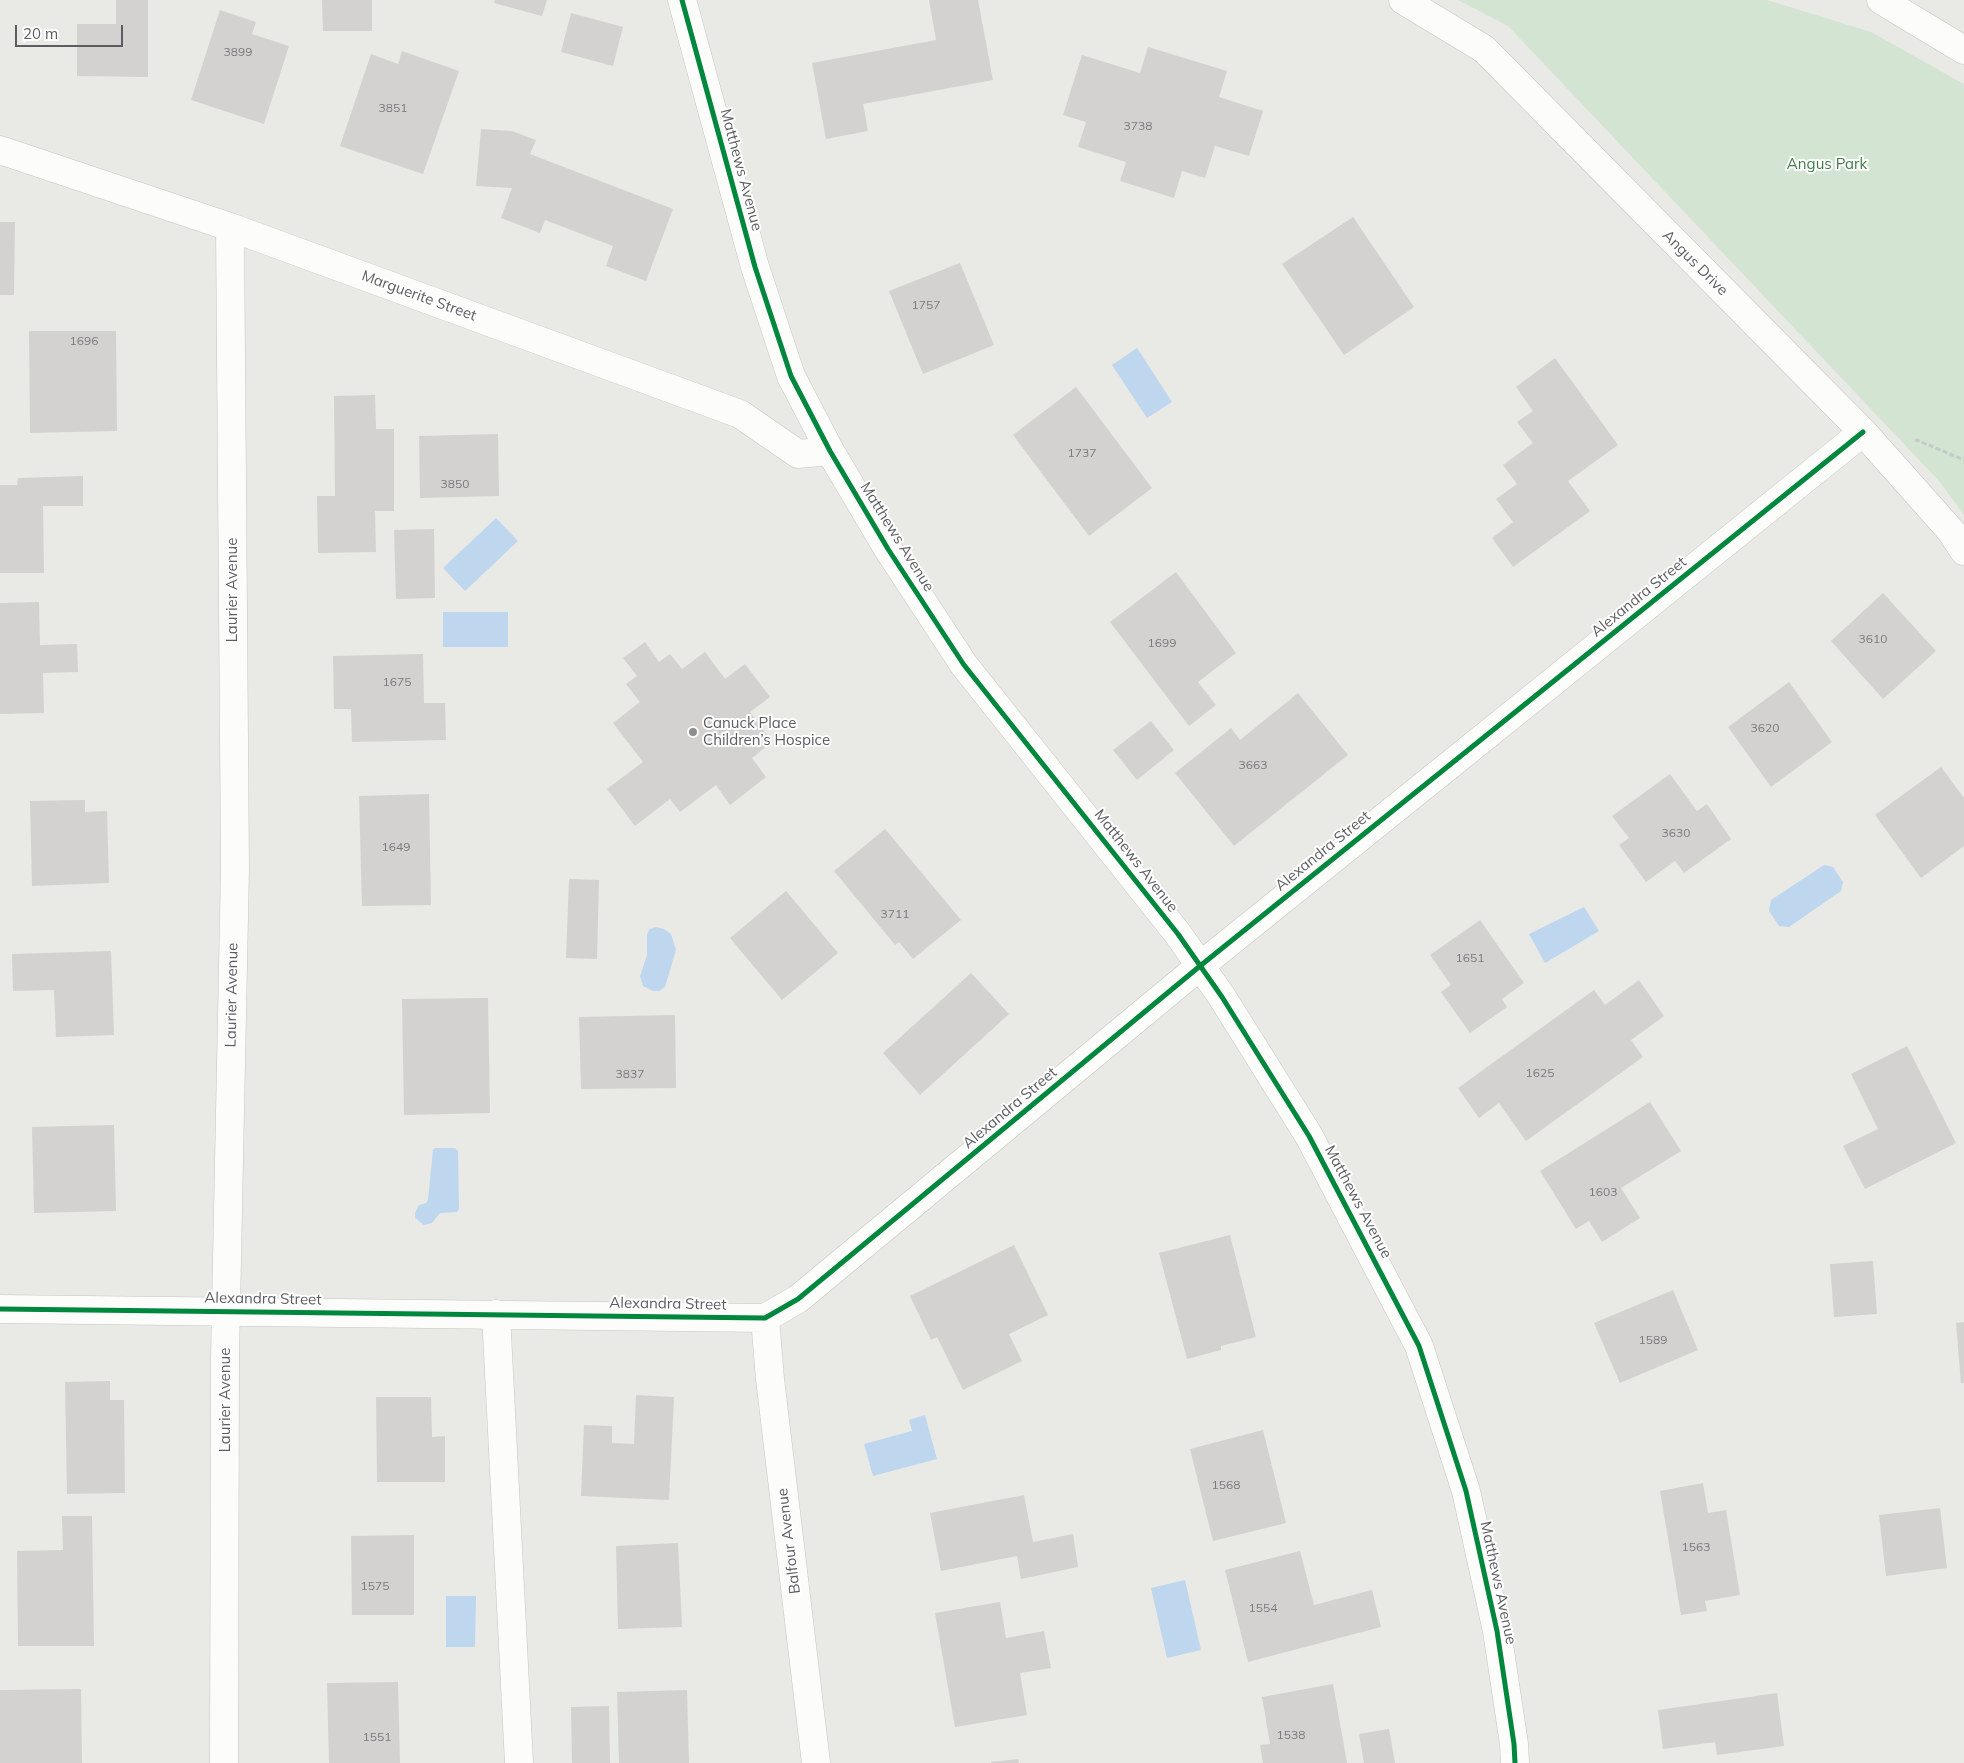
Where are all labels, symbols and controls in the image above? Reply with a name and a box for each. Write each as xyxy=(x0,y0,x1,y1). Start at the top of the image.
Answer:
scale bar xyxy=(18,15,125,47)
text: 20 m xyxy=(23,24,58,43)
house number: 3899 xyxy=(224,45,252,59)
house number: 3851 xyxy=(379,101,407,115)
street label: Matthews Avenue xyxy=(716,107,766,233)
house number: 3738 xyxy=(1124,119,1152,133)
park label: Angus Park xyxy=(1787,155,1867,173)
street label: Angus Drive xyxy=(1659,227,1731,299)
street label: Marguerite Street xyxy=(359,267,479,325)
house number: 1757 xyxy=(912,298,940,312)
house number: 1696 xyxy=(70,334,98,348)
house number: 1737 xyxy=(1068,446,1096,460)
house number: 3850 xyxy=(441,477,469,491)
street label: Matthews Avenue xyxy=(856,479,938,595)
street label: Laurier Avenue xyxy=(223,538,241,642)
street label: Alexandra Street xyxy=(1588,553,1690,641)
house number: 3610 xyxy=(1859,632,1887,646)
house number: 1699 xyxy=(1148,636,1176,650)
house number: 1675 xyxy=(383,675,411,689)
place label: Canuck Place Children’s Hospice xyxy=(703,714,830,749)
house number: 3620 xyxy=(1751,721,1779,735)
marker: Canuck Place Children’s Hospice xyxy=(687,726,699,738)
house number: 3663 xyxy=(1239,758,1267,772)
street label: Matthews Avenue xyxy=(1090,806,1182,916)
street label: Alexandra Street xyxy=(1272,807,1374,895)
house number: 3630 xyxy=(1662,826,1690,840)
house number: 1649 xyxy=(382,840,410,854)
house number: 3711 xyxy=(881,907,909,921)
street label: Laurier Avenue xyxy=(222,943,242,1047)
house number: 1651 xyxy=(1456,951,1484,965)
street label: Alexandra Street xyxy=(959,1063,1061,1153)
house number: 1625 xyxy=(1526,1066,1554,1080)
house number: 3837 xyxy=(616,1067,644,1081)
street label: Matthews Avenue xyxy=(1321,1142,1395,1262)
house number: 1603 xyxy=(1589,1185,1617,1199)
street label: Alexandra Street xyxy=(204,1289,322,1309)
street label: Alexandra Street xyxy=(609,1294,727,1314)
house number: 1589 xyxy=(1639,1333,1667,1347)
street label: Laurier Avenue xyxy=(216,1348,234,1452)
house number: 1568 xyxy=(1212,1478,1240,1492)
street label: Balfour Avenue xyxy=(774,1487,804,1595)
street label: Matthews Avenue xyxy=(1476,1520,1520,1646)
house number: 1563 xyxy=(1682,1540,1710,1554)
house number: 1575 xyxy=(361,1579,389,1593)
house number: 1554 xyxy=(1249,1601,1277,1615)
house number: 1538 xyxy=(1277,1728,1305,1742)
house number: 1551 xyxy=(363,1730,391,1744)

